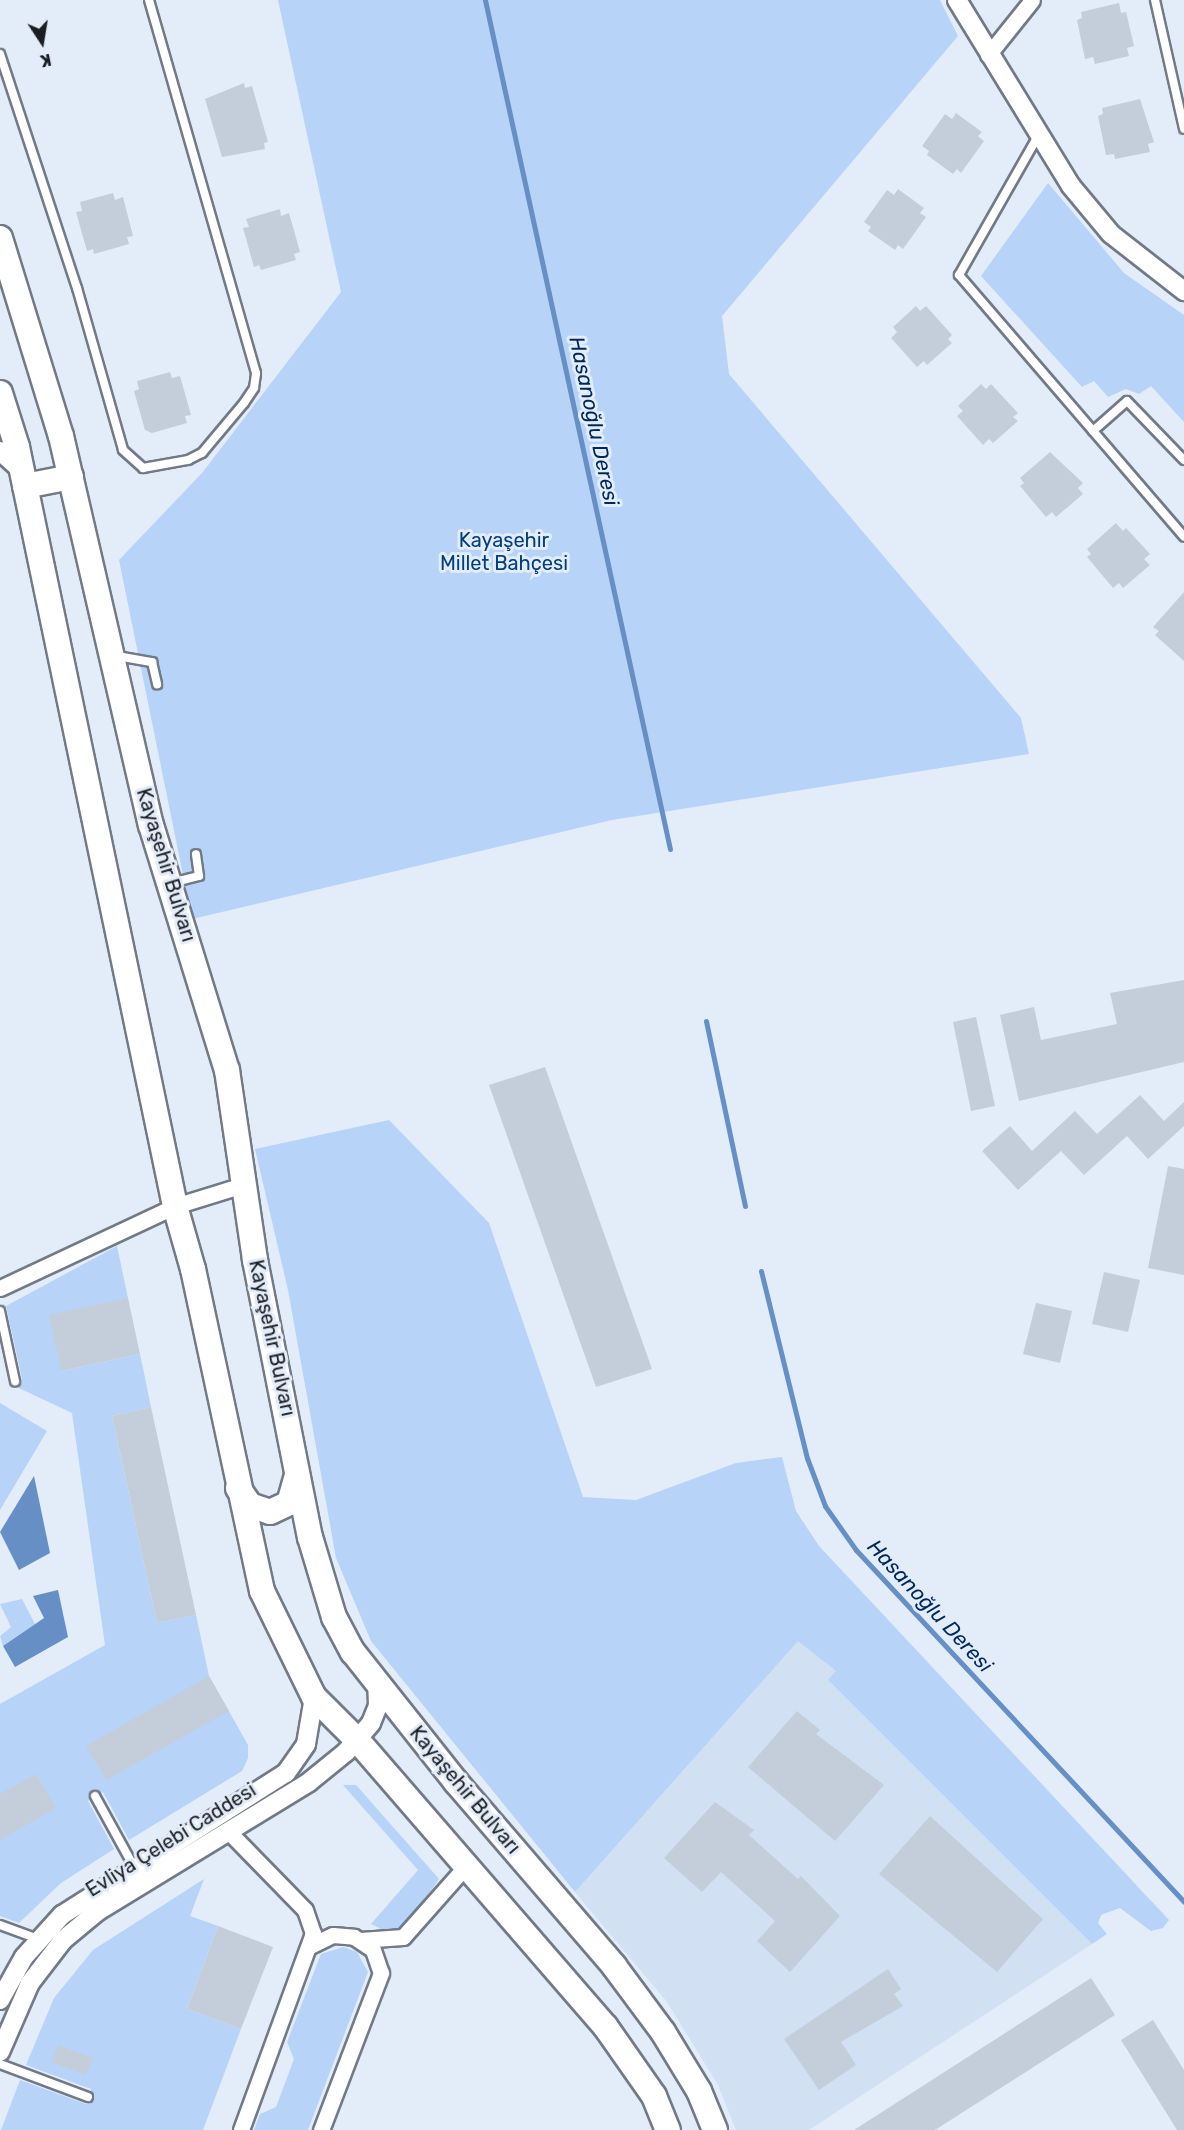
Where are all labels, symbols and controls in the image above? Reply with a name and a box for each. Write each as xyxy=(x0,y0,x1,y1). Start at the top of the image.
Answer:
north arrow xyxy=(12,12,72,72)
text: K xyxy=(39,50,53,70)
water label: Hasanoğlu Deresi xyxy=(564,334,624,508)
park label: Kayaşehir Millet Bahçesi xyxy=(440,528,568,575)
street label: Kayaşehir Bulvarı xyxy=(131,785,201,945)
street label: Kayaşehir Bulvarı xyxy=(244,1257,300,1419)
water label: Hasanoğlu Deresi xyxy=(862,1534,998,1678)
street label: Kayaşehir Bulvarı xyxy=(404,1721,526,1859)
street label: Evliya Çelebi Caddesi xyxy=(82,1778,260,1902)

